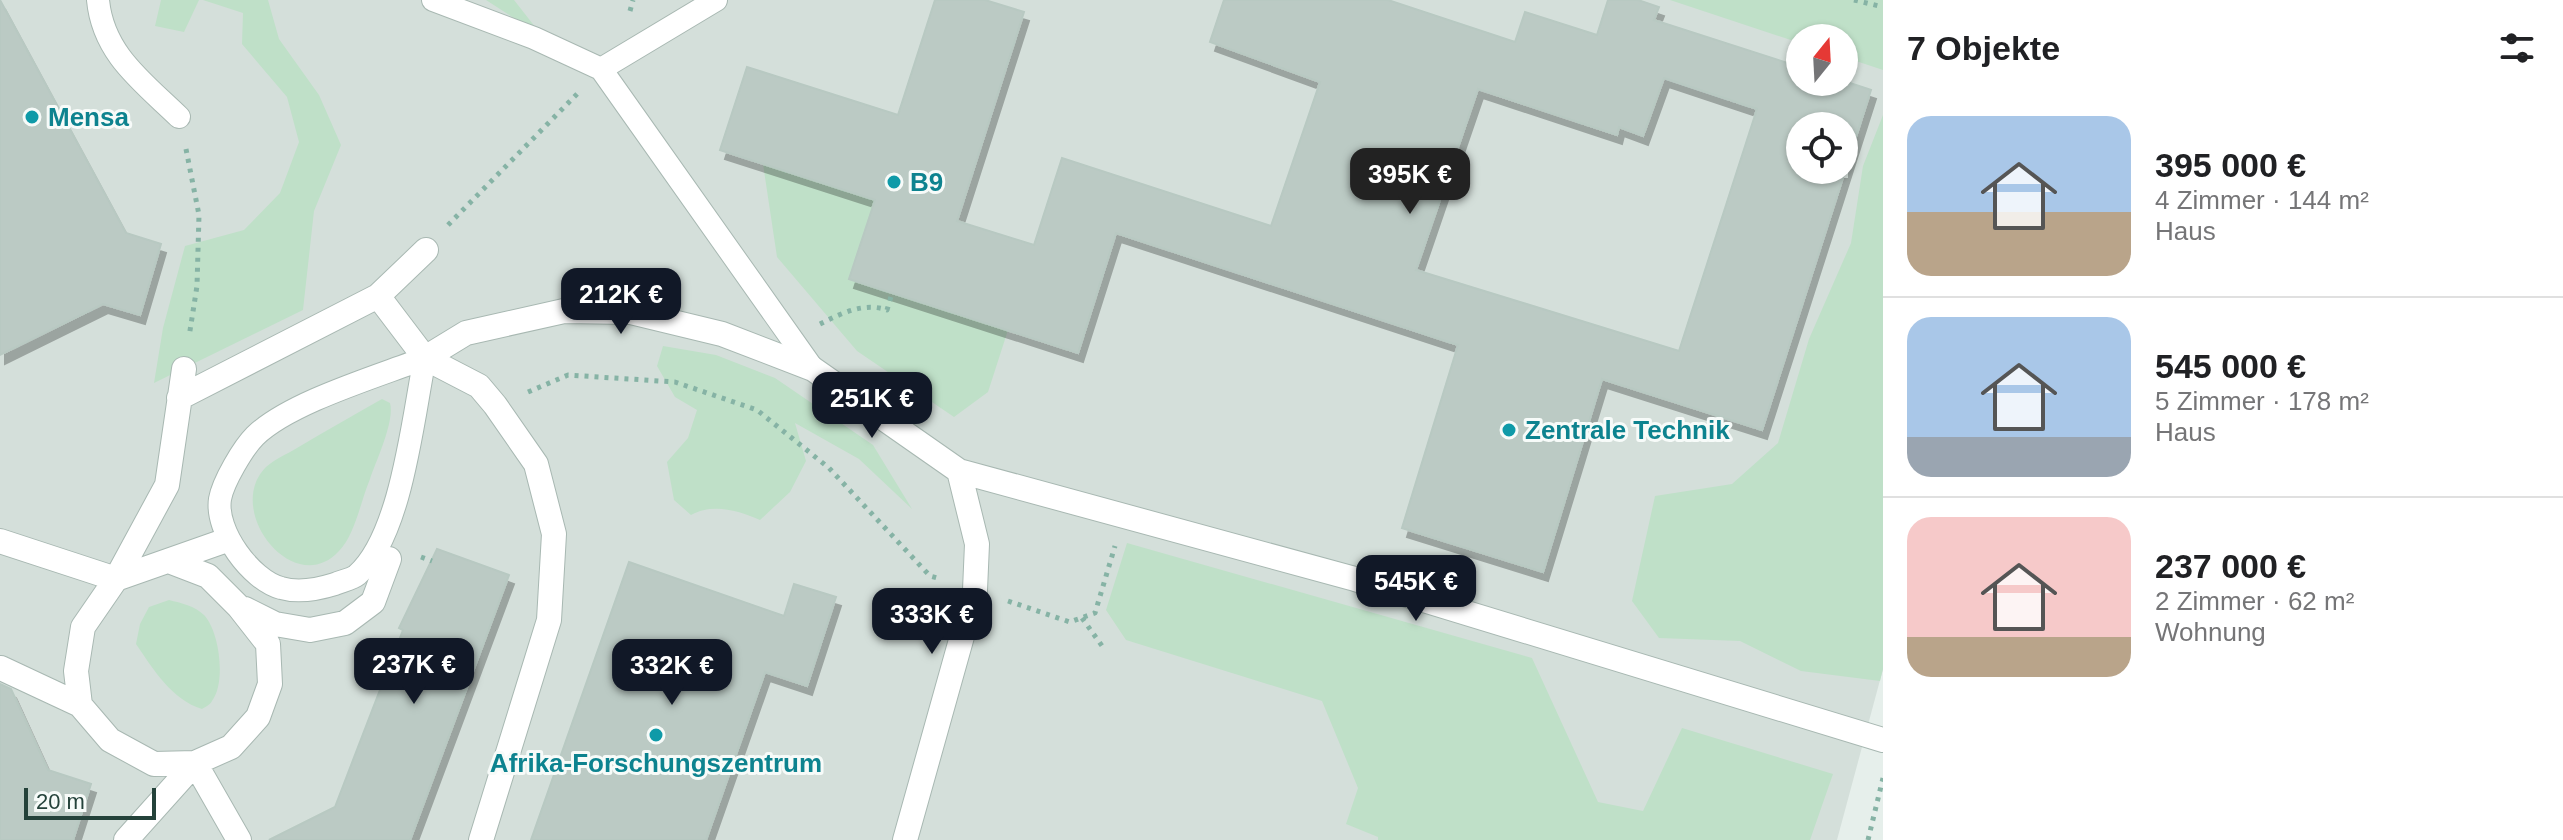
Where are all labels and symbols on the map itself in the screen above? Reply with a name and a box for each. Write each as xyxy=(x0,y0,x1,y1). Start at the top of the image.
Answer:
north arrow xyxy=(1786,24,1858,96)
place label: Mensa xyxy=(48,102,129,132)
marker: Mensa xyxy=(23,108,41,126)
pin: 395K € xyxy=(1345,148,1475,216)
place label: B9 xyxy=(910,167,943,197)
marker: B9 xyxy=(885,173,903,191)
pin: 212K € xyxy=(556,268,686,336)
pin: 251K € xyxy=(807,372,937,440)
place label: Zentrale Technik xyxy=(1525,415,1730,445)
marker: Zentrale Technik xyxy=(1500,421,1518,439)
pin: 545K € xyxy=(1351,555,1481,623)
pin: 333K € xyxy=(867,588,997,656)
pin: 237K € xyxy=(349,638,479,706)
pin: 332K € xyxy=(607,639,737,707)
marker: Afrika-Forschungszentrum xyxy=(647,726,665,744)
place label: Afrika-Forschungszentrum xyxy=(490,748,822,778)
scale bar xyxy=(24,784,156,820)

